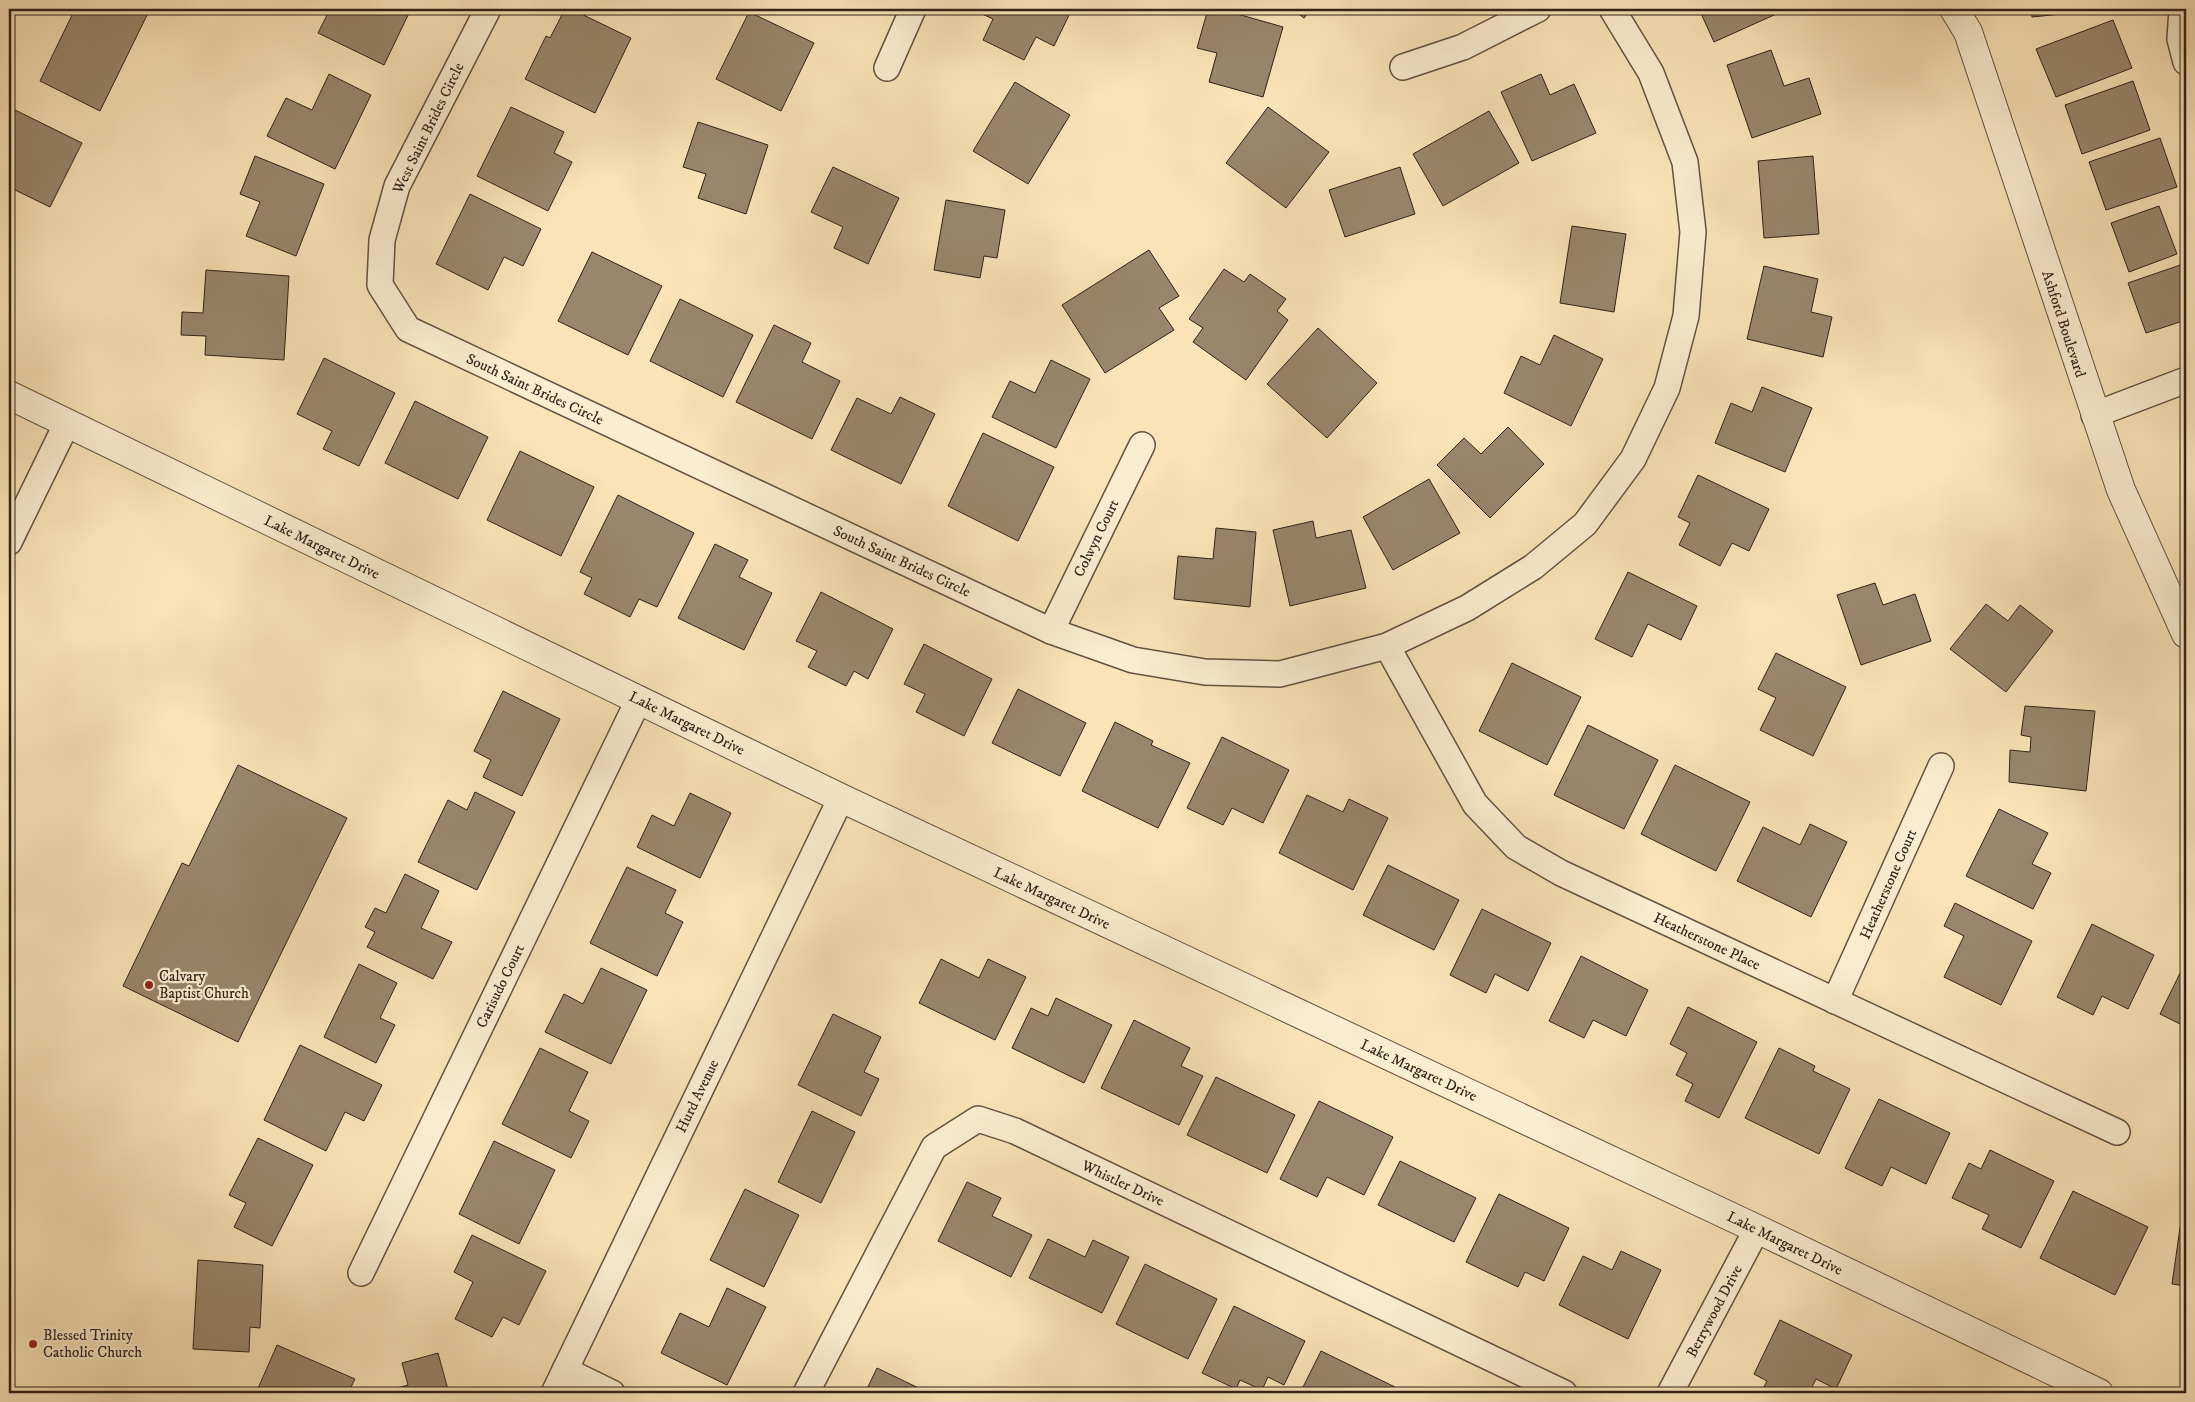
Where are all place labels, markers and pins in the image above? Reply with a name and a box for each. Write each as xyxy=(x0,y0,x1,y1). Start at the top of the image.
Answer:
place label: Calvary Baptist Church xyxy=(159,967,249,1003)
marker: Calvary Baptist Church xyxy=(143,979,155,991)
place label: Blessed Trinity Catholic Church xyxy=(43,1326,142,1362)
marker: Blessed Trinity Catholic Church xyxy=(27,1338,39,1350)

